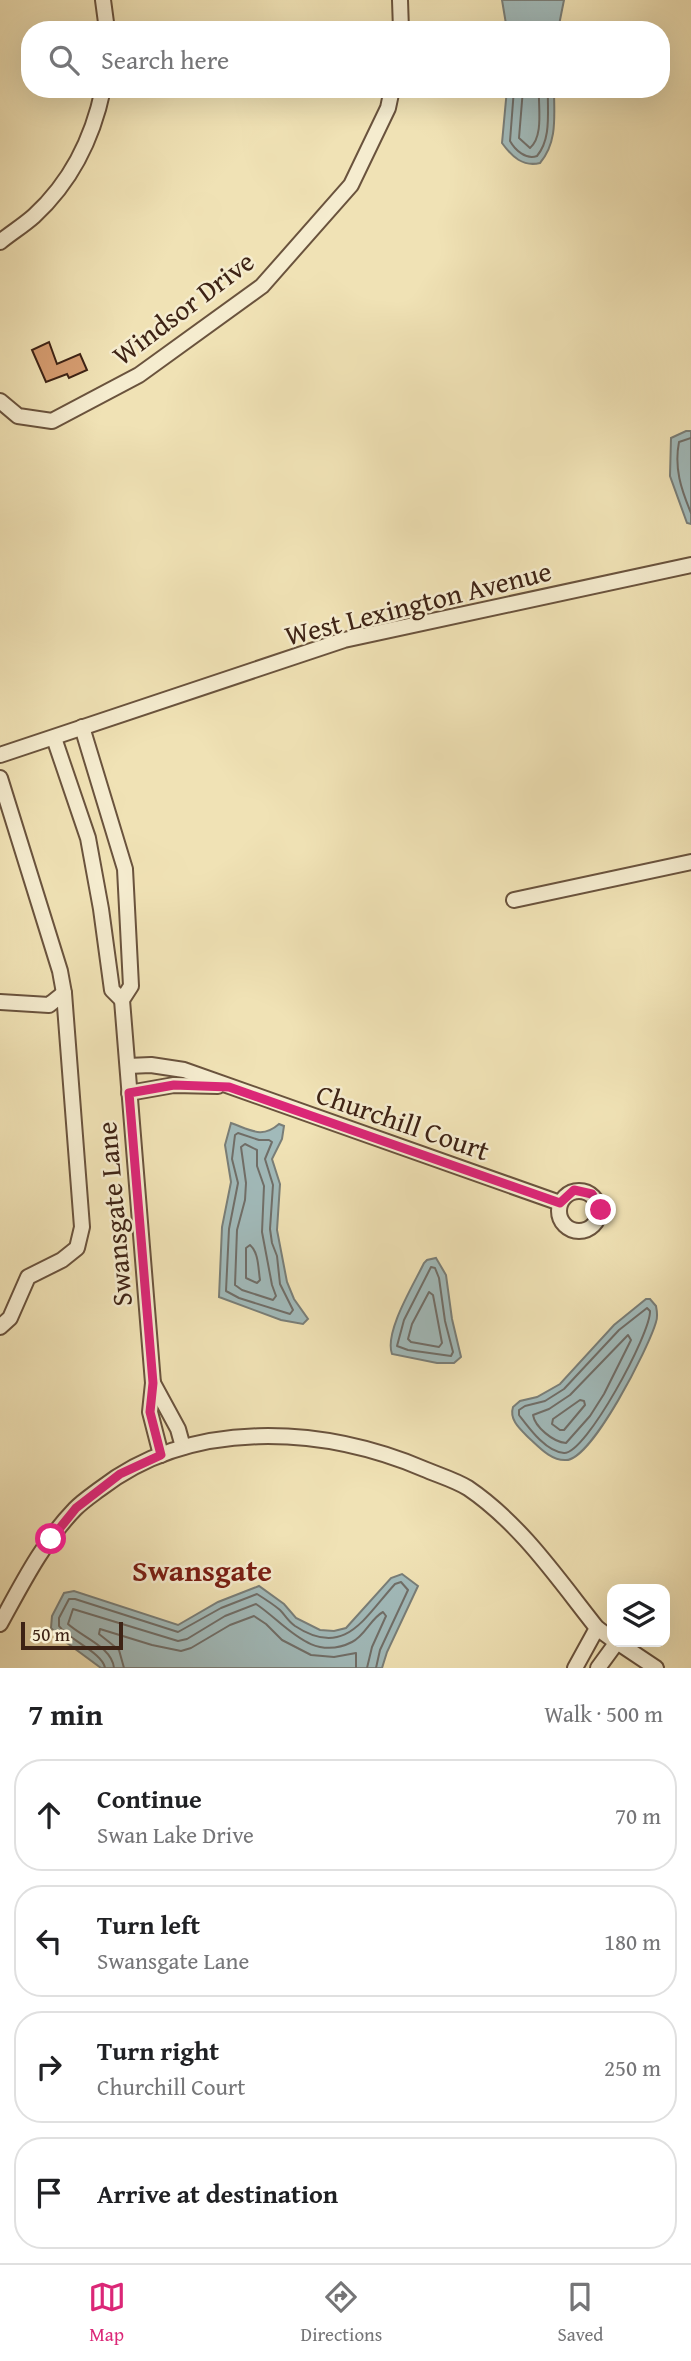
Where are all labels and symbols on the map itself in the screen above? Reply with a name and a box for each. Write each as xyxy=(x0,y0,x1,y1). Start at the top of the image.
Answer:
street label: Windsor Drive xyxy=(103,241,262,375)
street label: West Lexington Avenue xyxy=(280,550,555,655)
street label: Churchill Court xyxy=(311,1073,495,1170)
street label: Swansgate Lane xyxy=(85,1120,142,1308)
route end xyxy=(585,1194,616,1225)
route start xyxy=(35,1523,66,1554)
district label: Swansgate xyxy=(132,1548,272,1592)
scale bar xyxy=(21,1619,122,1651)

